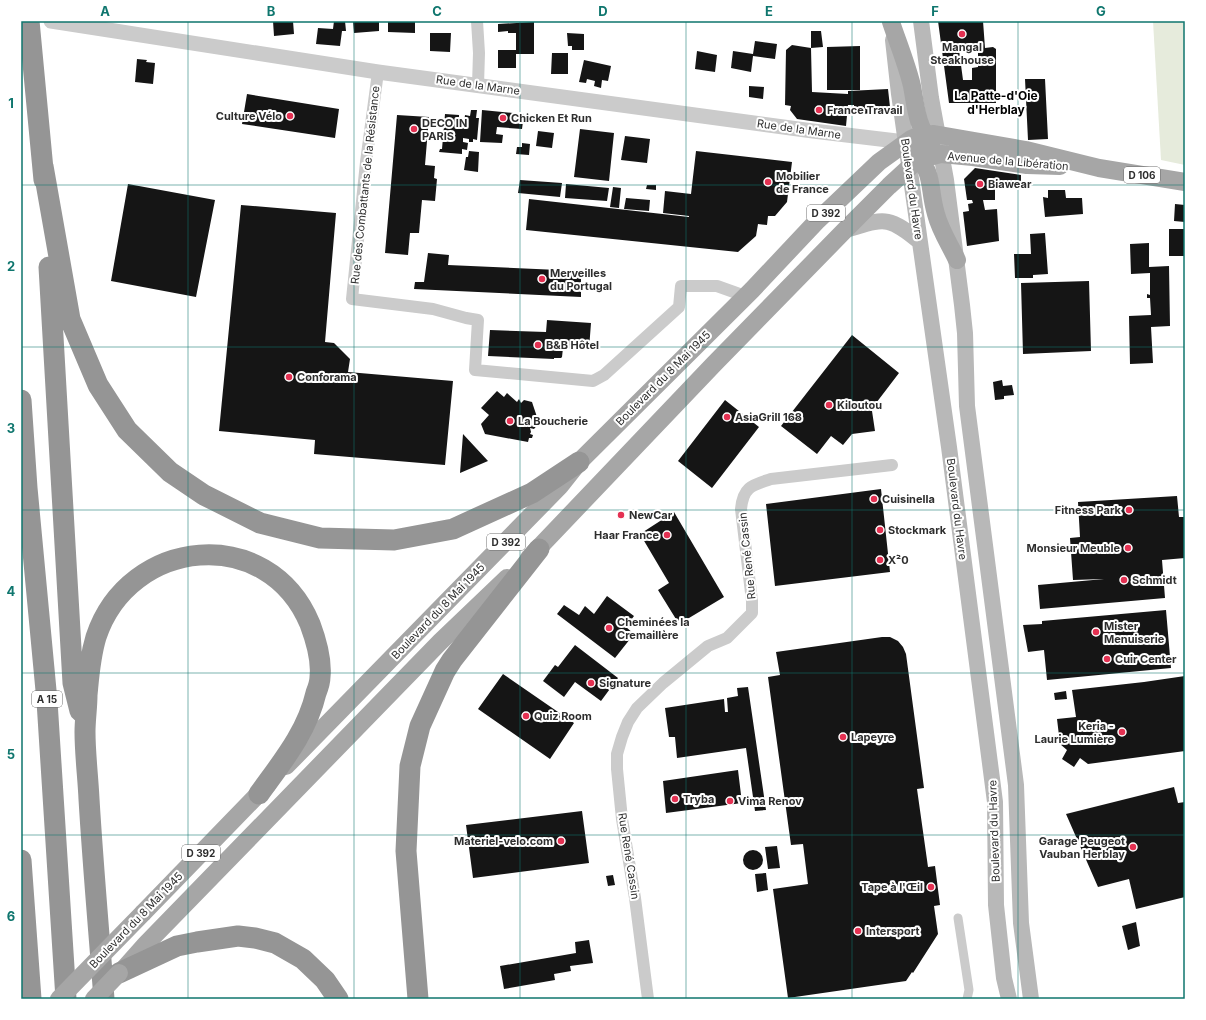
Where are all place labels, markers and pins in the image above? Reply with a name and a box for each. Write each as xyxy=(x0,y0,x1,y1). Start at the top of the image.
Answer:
marker: Mangal Steakhouse xyxy=(957,29,967,39)
place label: Mangal Steakhouse xyxy=(930,40,994,67)
place label: France Travail xyxy=(827,103,903,117)
marker: France Travail xyxy=(814,105,824,115)
place label: Culture Vélo xyxy=(216,109,282,123)
marker: Culture Vélo xyxy=(285,111,295,121)
place label: Chicken Et Run xyxy=(511,111,592,125)
marker: Chicken Et Run xyxy=(498,113,508,123)
place label: DECO IN PARIS xyxy=(422,116,467,143)
marker: DECO IN PARIS xyxy=(409,124,419,134)
place label: Mobilier de France xyxy=(776,169,829,196)
marker: Mobilier de France xyxy=(763,177,773,187)
place label: Biawear xyxy=(988,177,1032,191)
marker: Biawear xyxy=(975,179,985,189)
place label: Merveilles du Portugal xyxy=(550,266,612,293)
marker: Merveilles du Portugal xyxy=(537,274,547,284)
place label: B&B Hôtel xyxy=(546,338,599,352)
marker: B&B Hôtel xyxy=(533,340,543,350)
place label: Conforama xyxy=(297,370,357,384)
marker: Conforama xyxy=(284,372,294,382)
place label: Kiloutou xyxy=(837,398,882,412)
marker: Kiloutou xyxy=(824,400,834,410)
place label: AsiaGrill 168 xyxy=(735,410,802,424)
marker: AsiaGrill 168 xyxy=(722,412,732,422)
place label: La Boucherie xyxy=(518,414,588,428)
marker: La Boucherie xyxy=(505,416,515,426)
place label: Cuisinella xyxy=(882,492,935,506)
marker: Cuisinella xyxy=(869,494,879,504)
place label: Fitness Park xyxy=(1055,503,1122,517)
marker: Fitness Park xyxy=(1124,505,1134,515)
place label: NewCar xyxy=(629,508,673,522)
marker: NewCar xyxy=(616,510,626,520)
place label: Stockmark xyxy=(888,523,947,537)
marker: Stockmark xyxy=(875,525,885,535)
place label: Haar France xyxy=(594,528,659,542)
marker: Haar France xyxy=(662,530,672,540)
place label: Monsieur Meuble xyxy=(1026,541,1120,555)
marker: Monsieur Meuble xyxy=(1123,543,1133,553)
place label: X²0 xyxy=(888,553,909,567)
marker: X²0 xyxy=(875,555,885,565)
place label: Schmidt xyxy=(1132,573,1177,587)
marker: Schmidt xyxy=(1119,575,1129,585)
place label: Cheminées la Cremaillère xyxy=(617,615,690,642)
place label: Mister Menuiserie xyxy=(1104,619,1165,646)
marker: Cheminées la Cremaillère xyxy=(604,623,614,633)
marker: Mister Menuiserie xyxy=(1091,627,1101,637)
place label: Cuir Center xyxy=(1115,652,1177,666)
marker: Cuir Center xyxy=(1102,654,1112,664)
place label: Signature xyxy=(599,676,651,690)
marker: Signature xyxy=(586,678,596,688)
place label: Quiz Room xyxy=(534,709,592,723)
marker: Quiz Room xyxy=(521,711,531,721)
place label: Keria - Laurie Lumière xyxy=(1034,719,1114,746)
marker: Keria - Laurie Lumière xyxy=(1117,727,1127,737)
place label: Lapeyre xyxy=(851,730,895,744)
marker: Lapeyre xyxy=(838,732,848,742)
place label: Tryba xyxy=(683,792,714,806)
marker: Tryba xyxy=(670,794,680,804)
place label: Vima Renov xyxy=(738,794,802,808)
marker: Vima Renov xyxy=(725,796,735,806)
place label: Materiel-velo.com xyxy=(454,834,553,848)
place label: Garage Peugeot Vauban Herblay xyxy=(1039,834,1125,861)
marker: Materiel-velo.com xyxy=(556,836,566,846)
marker: Garage Peugeot Vauban Herblay xyxy=(1128,842,1138,852)
place label: Tape à l'Œil xyxy=(861,880,923,894)
marker: Tape à l'Œil xyxy=(926,882,936,892)
place label: Intersport xyxy=(866,924,919,938)
marker: Intersport xyxy=(853,926,863,936)

